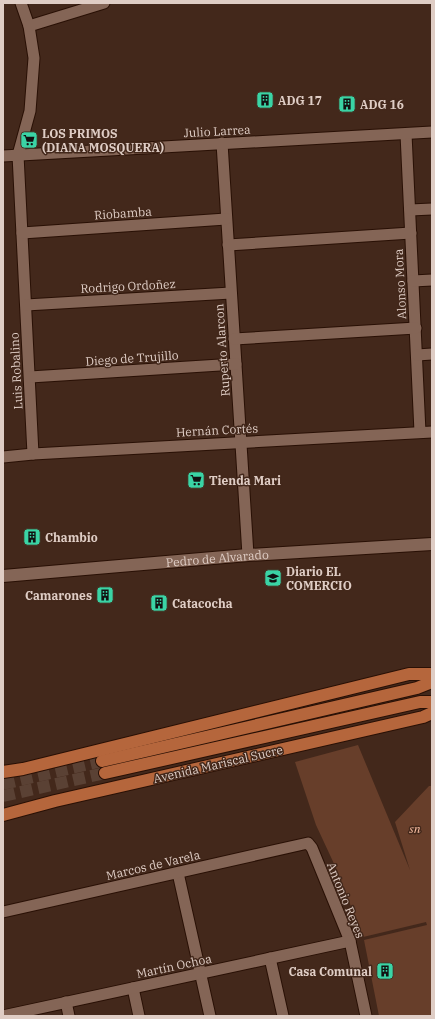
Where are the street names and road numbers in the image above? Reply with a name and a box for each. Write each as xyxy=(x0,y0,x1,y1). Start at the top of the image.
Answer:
street label: Julio Larrea xyxy=(183,122,251,140)
street label: Riobamba xyxy=(94,203,153,222)
street label: Alonso Mora xyxy=(391,248,409,320)
street label: Rodrigo Ordoñez xyxy=(80,276,176,296)
street label: Ruperto Alarcon xyxy=(211,303,233,397)
street label: Luis Robalino xyxy=(6,332,26,410)
street label: Diego de Trujillo xyxy=(85,347,179,369)
street label: Hernán Cortés xyxy=(176,420,259,440)
street label: Pedro de Alvarado xyxy=(165,546,269,570)
street label: Avenida Mariscal Sucre xyxy=(152,742,284,786)
street label: Marcos de Varela xyxy=(105,847,202,883)
street label: Antonio Reyes xyxy=(324,860,368,940)
street label: Martín Ochoa xyxy=(135,951,213,981)

